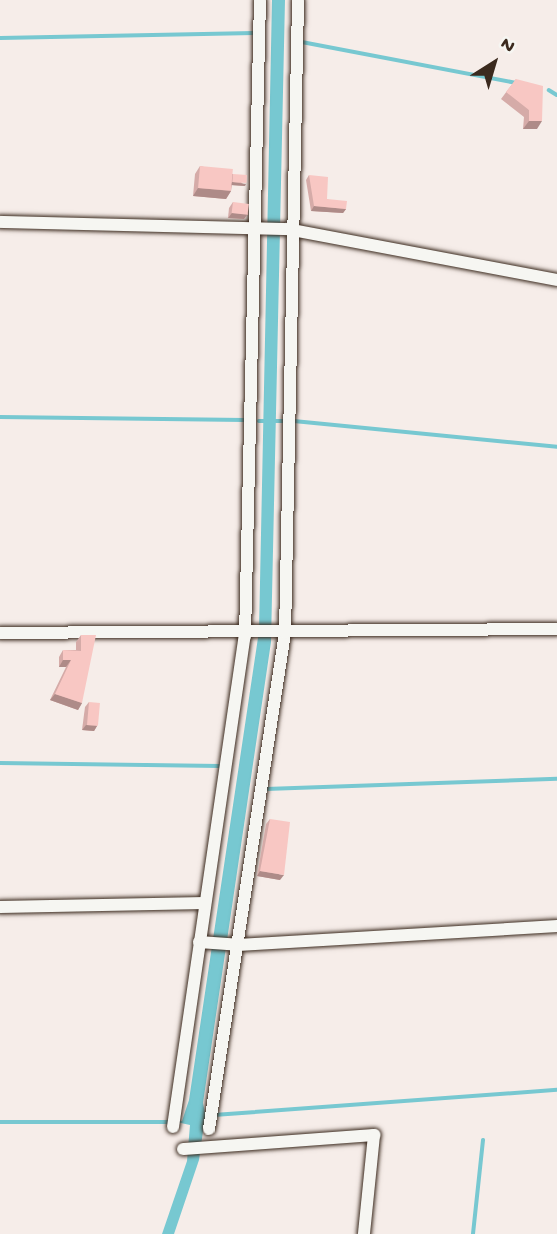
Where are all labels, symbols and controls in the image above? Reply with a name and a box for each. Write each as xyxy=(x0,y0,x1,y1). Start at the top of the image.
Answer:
north arrow xyxy=(459,28,529,98)
text: N xyxy=(495,33,519,59)

